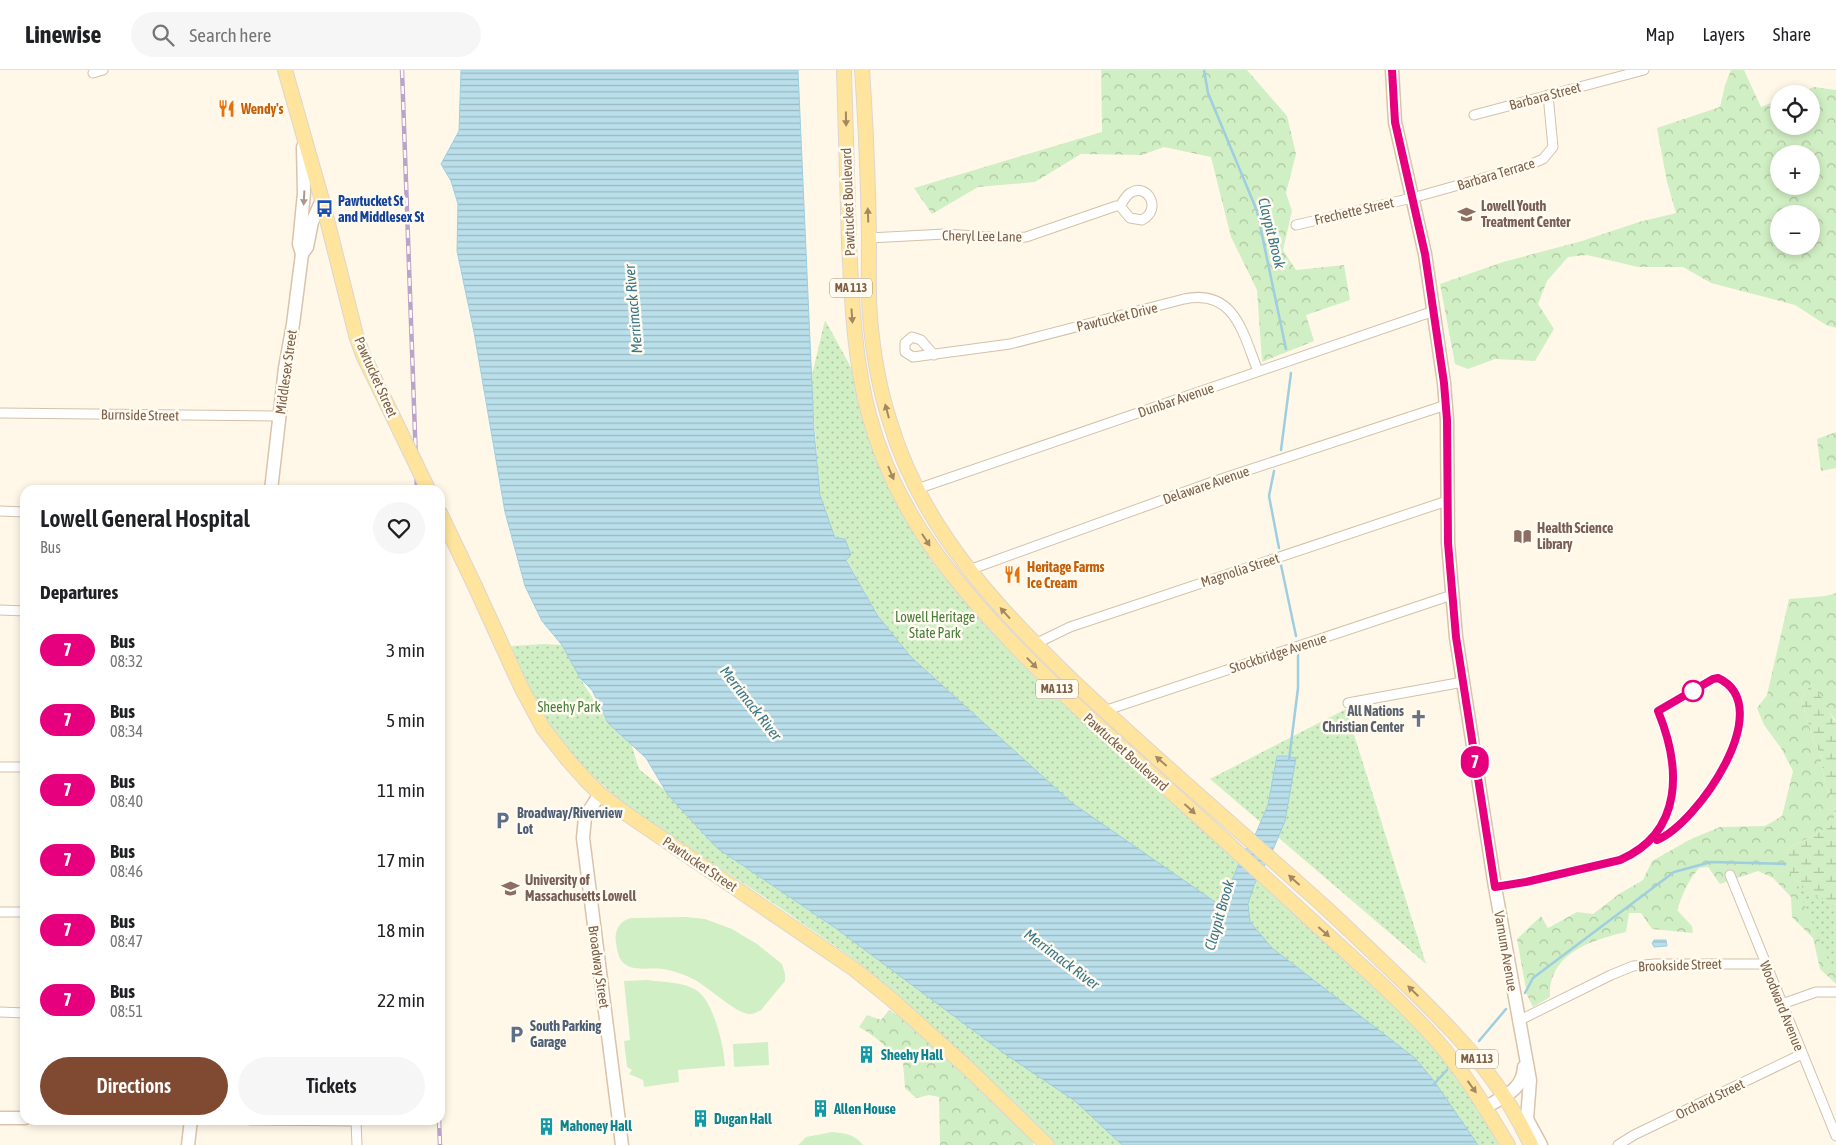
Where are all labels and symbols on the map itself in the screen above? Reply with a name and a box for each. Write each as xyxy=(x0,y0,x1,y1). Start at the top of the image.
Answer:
street label: Barbara Street xyxy=(1507,79,1583,113)
restaurant icon: Wendy's xyxy=(217,99,237,119)
place label: Wendy's xyxy=(240,101,284,117)
one-way arrow xyxy=(842,111,850,127)
street label: Pawtucket Boulevard xyxy=(838,148,858,256)
street label: Barbara Terrace xyxy=(1455,155,1537,193)
one-way arrow xyxy=(300,190,308,206)
place label: Pawtucket St and Middlesex St xyxy=(338,193,424,225)
street label: Frechette Street xyxy=(1313,194,1395,228)
water label: Claypit Brook xyxy=(1255,196,1289,271)
place label: Lowell Youth Treatment Center xyxy=(1481,198,1571,230)
bus stop icon: Pawtucket St and Middlesex St xyxy=(314,199,334,219)
school or university icon: Lowell Youth Treatment Center xyxy=(1457,204,1477,224)
one-way arrow xyxy=(864,207,872,223)
street label: Cheryl Lee Lane xyxy=(942,227,1022,245)
water label: Merrimack River xyxy=(621,263,645,354)
road number: MA 113 xyxy=(830,278,872,298)
street label: Pawtucket Drive xyxy=(1075,299,1159,335)
one-way arrow xyxy=(849,308,857,324)
street label: Middlesex Street xyxy=(272,329,300,415)
street label: Pawtucket Street xyxy=(351,334,401,420)
street label: Dunbar Avenue xyxy=(1136,380,1216,420)
one-way arrow xyxy=(883,404,891,419)
street label: Burnside Street xyxy=(101,406,179,424)
street label: Delaware Avenue xyxy=(1161,463,1251,507)
one-way arrow xyxy=(887,466,895,480)
place label: Health Science Library xyxy=(1537,520,1613,552)
library icon: Health Science Library xyxy=(1513,526,1533,546)
one-way arrow xyxy=(921,533,931,546)
street label: Magnolia Street xyxy=(1199,550,1281,590)
place label: Heritage Farms Ice Cream xyxy=(1027,559,1104,591)
restaurant icon: Heritage Farms Ice Cream xyxy=(1003,565,1023,585)
one-way arrow xyxy=(999,607,1011,619)
park label: Lowell Heritage State Park xyxy=(895,609,975,641)
street label: Stockbridge Avenue xyxy=(1227,630,1329,676)
one-way arrow xyxy=(1025,657,1037,669)
water label: Merrimack River xyxy=(717,663,786,744)
road number: MA 113 xyxy=(1036,680,1078,698)
unlabelled marker xyxy=(1682,680,1704,702)
park label: Sheehy Park xyxy=(537,699,601,715)
place label: All Nations Christian Center xyxy=(1322,703,1405,735)
church icon: All Nations Christian Center xyxy=(1408,709,1428,729)
street label: Pawtucket Boulevard xyxy=(1080,710,1172,794)
line badge: 7 xyxy=(1459,746,1491,778)
one-way arrow xyxy=(1155,755,1167,767)
one-way arrow xyxy=(1183,803,1196,814)
place label: Broadway/Riverview Lot xyxy=(517,805,623,837)
parking icon: Broadway/Riverview Lot xyxy=(493,811,513,831)
street label: Pawtucket Street xyxy=(660,833,740,895)
place label: University of Massachusetts Lowell xyxy=(525,872,636,904)
one-way arrow xyxy=(1289,874,1301,886)
water label: Claypit Brook xyxy=(1201,877,1237,952)
school or university icon: University of Massachusetts Lowell xyxy=(501,878,521,898)
street label: Varnum Avenue xyxy=(1491,910,1521,992)
street label: Broadway Street xyxy=(585,924,613,1010)
water label: Merrimack River xyxy=(1021,925,1103,993)
one-way arrow xyxy=(1317,926,1330,937)
street label: Brookside Street xyxy=(1638,956,1722,974)
street label: Woodward Avenue xyxy=(1757,959,1807,1053)
one-way arrow xyxy=(1407,985,1419,997)
place label: South Parking Garage xyxy=(530,1018,602,1050)
parking icon: South Parking Garage xyxy=(506,1024,526,1044)
building icon: Sheehy Hall xyxy=(857,1045,877,1065)
place label: Sheehy Hall xyxy=(881,1047,943,1063)
road number: MA 113 xyxy=(1456,1050,1498,1069)
street label: Orchard Street xyxy=(1673,1076,1747,1122)
one-way arrow xyxy=(1467,1080,1477,1094)
building icon: Allen House xyxy=(810,1099,830,1119)
place label: Allen House xyxy=(833,1101,896,1117)
building icon: Dugan Hall xyxy=(690,1109,710,1129)
place label: Dugan Hall xyxy=(714,1111,772,1127)
building icon: Mahoney Hall xyxy=(536,1116,556,1136)
place label: Mahoney Hall xyxy=(560,1118,632,1134)

